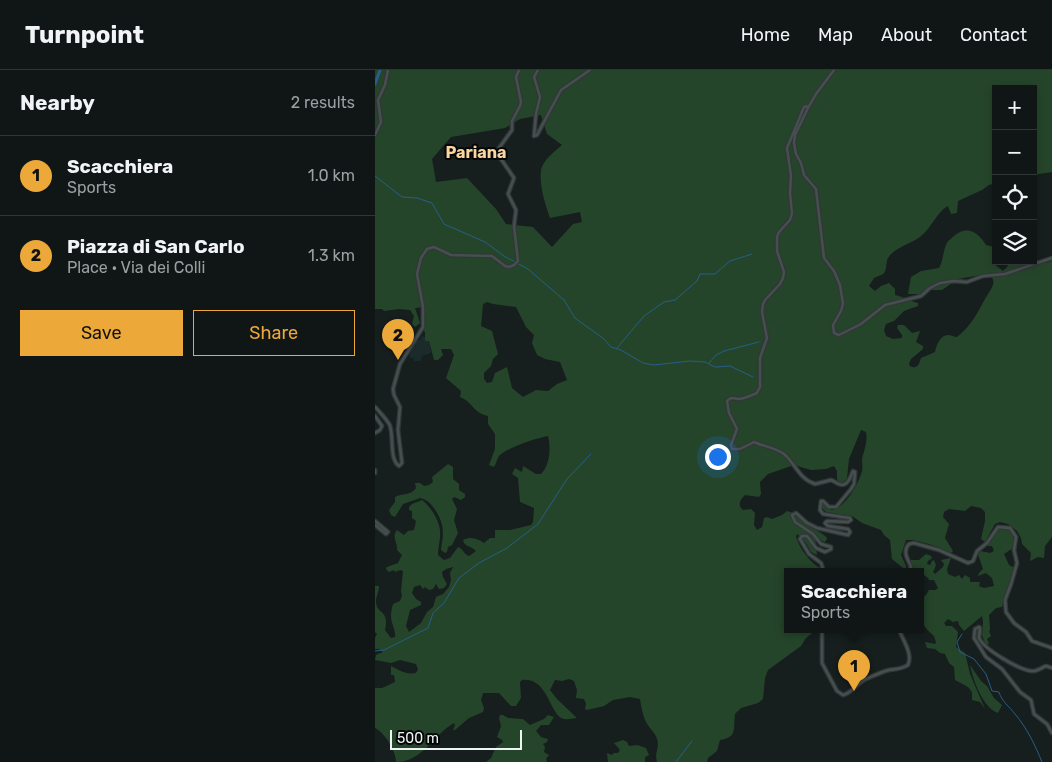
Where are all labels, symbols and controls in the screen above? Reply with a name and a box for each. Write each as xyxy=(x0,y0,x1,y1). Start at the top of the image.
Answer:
text: Turnpoint xyxy=(25,21,144,49)
text: Home xyxy=(741,24,790,46)
text: Map xyxy=(818,24,853,46)
text: About xyxy=(881,24,932,46)
text: Contact xyxy=(960,24,1027,46)
map controls xyxy=(992,85,1037,265)
button: + xyxy=(992,85,1037,130)
text: Nearby xyxy=(20,90,95,115)
text: 2 results xyxy=(291,93,355,112)
button: − xyxy=(992,130,1037,175)
district label: Pariana xyxy=(445,143,507,162)
text: Scacchiera xyxy=(67,155,173,178)
text: 1 xyxy=(32,166,40,185)
text: 1.0 km xyxy=(308,166,355,185)
button: locate xyxy=(992,175,1037,220)
text: Sports xyxy=(67,178,116,197)
button: layers xyxy=(992,220,1037,265)
text: Piazza di San Carlo xyxy=(67,235,245,258)
text: 2 xyxy=(31,246,41,265)
text: 1.3 km xyxy=(308,246,355,265)
text: Place · Via dei Colli xyxy=(67,258,205,277)
button: Save xyxy=(20,310,183,356)
button: Share xyxy=(193,310,355,356)
pin: 2 xyxy=(382,319,414,360)
your location xyxy=(705,444,731,470)
popup xyxy=(784,568,924,633)
text: Scacchiera xyxy=(801,580,907,603)
text: Sports xyxy=(801,603,850,622)
pin: 1 xyxy=(838,650,870,691)
scale bar xyxy=(390,727,523,750)
text: 500 m xyxy=(397,730,439,747)

